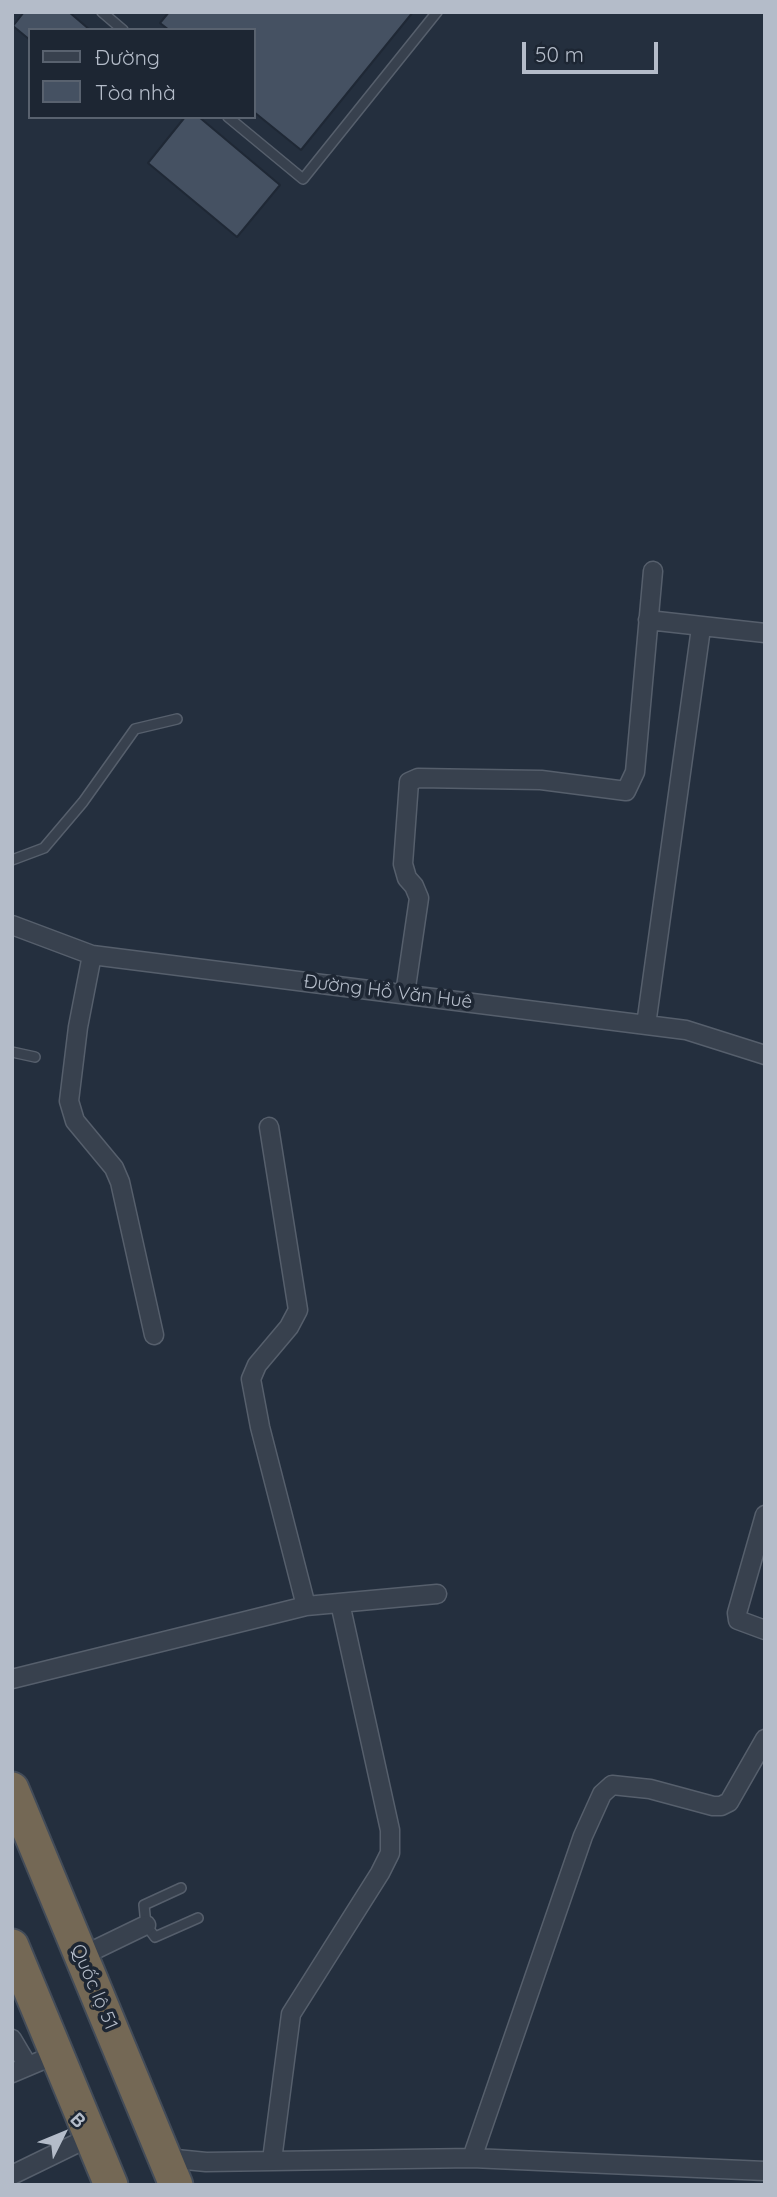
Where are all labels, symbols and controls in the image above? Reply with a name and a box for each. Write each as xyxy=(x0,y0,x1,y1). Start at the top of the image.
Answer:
legend xyxy=(28,28,256,119)
scale bar xyxy=(525,28,662,72)
text: 50 m xyxy=(535,41,584,67)
text: Đường xyxy=(95,44,160,70)
text: Tòa nhà xyxy=(95,79,176,105)
street label: Đường Hồ Văn Huê xyxy=(302,970,474,1014)
street label: Quốc lộ 51 xyxy=(66,1941,122,2033)
north arrow xyxy=(28,2099,98,2169)
text: B xyxy=(65,2107,91,2132)

